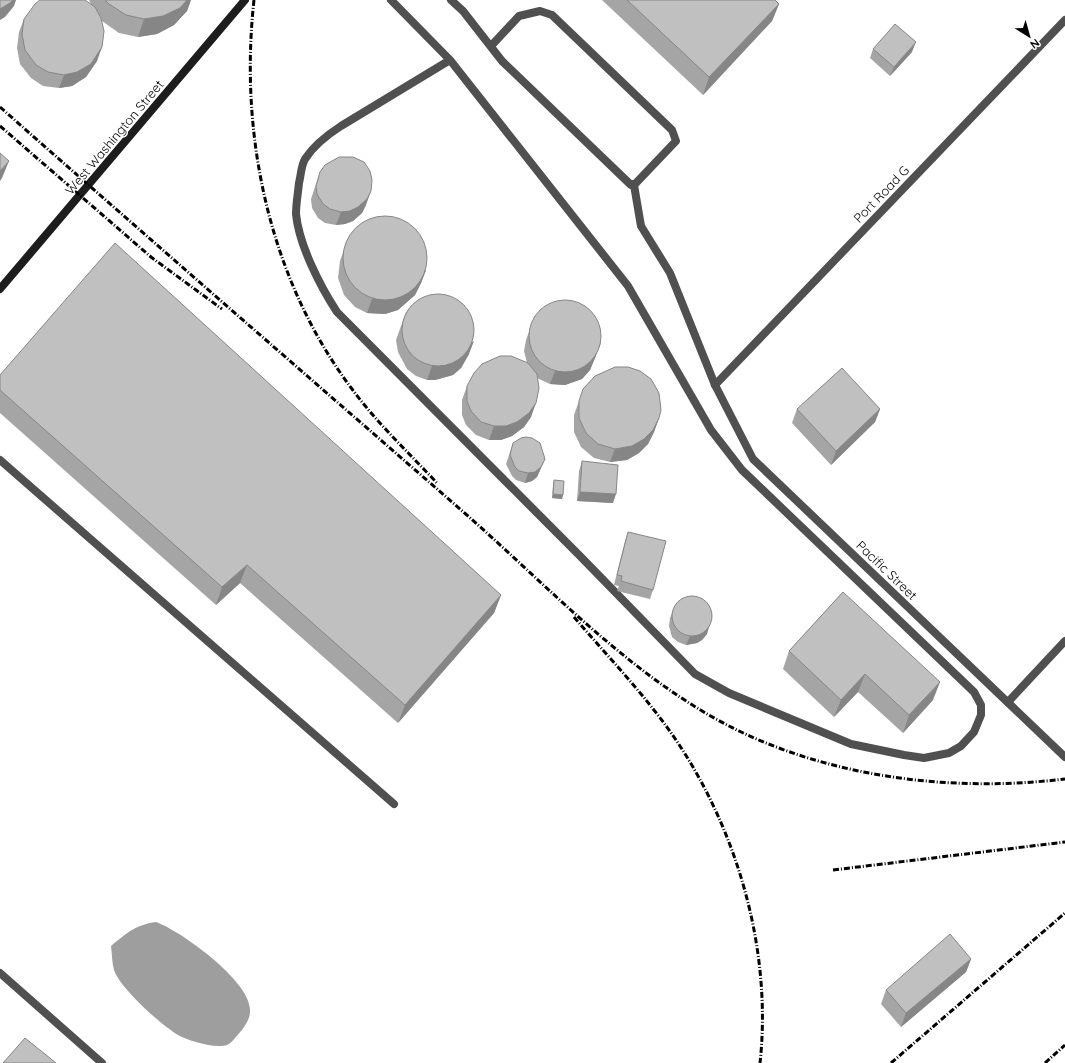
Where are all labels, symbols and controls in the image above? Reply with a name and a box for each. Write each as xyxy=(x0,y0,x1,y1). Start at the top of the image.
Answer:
north arrow xyxy=(1009,16,1049,56)
text: N xyxy=(1028,36,1042,52)
street label: West Washington Street xyxy=(61,76,167,198)
street label: Port Road G xyxy=(850,162,912,226)
street label: Pacific Street xyxy=(853,537,921,603)

